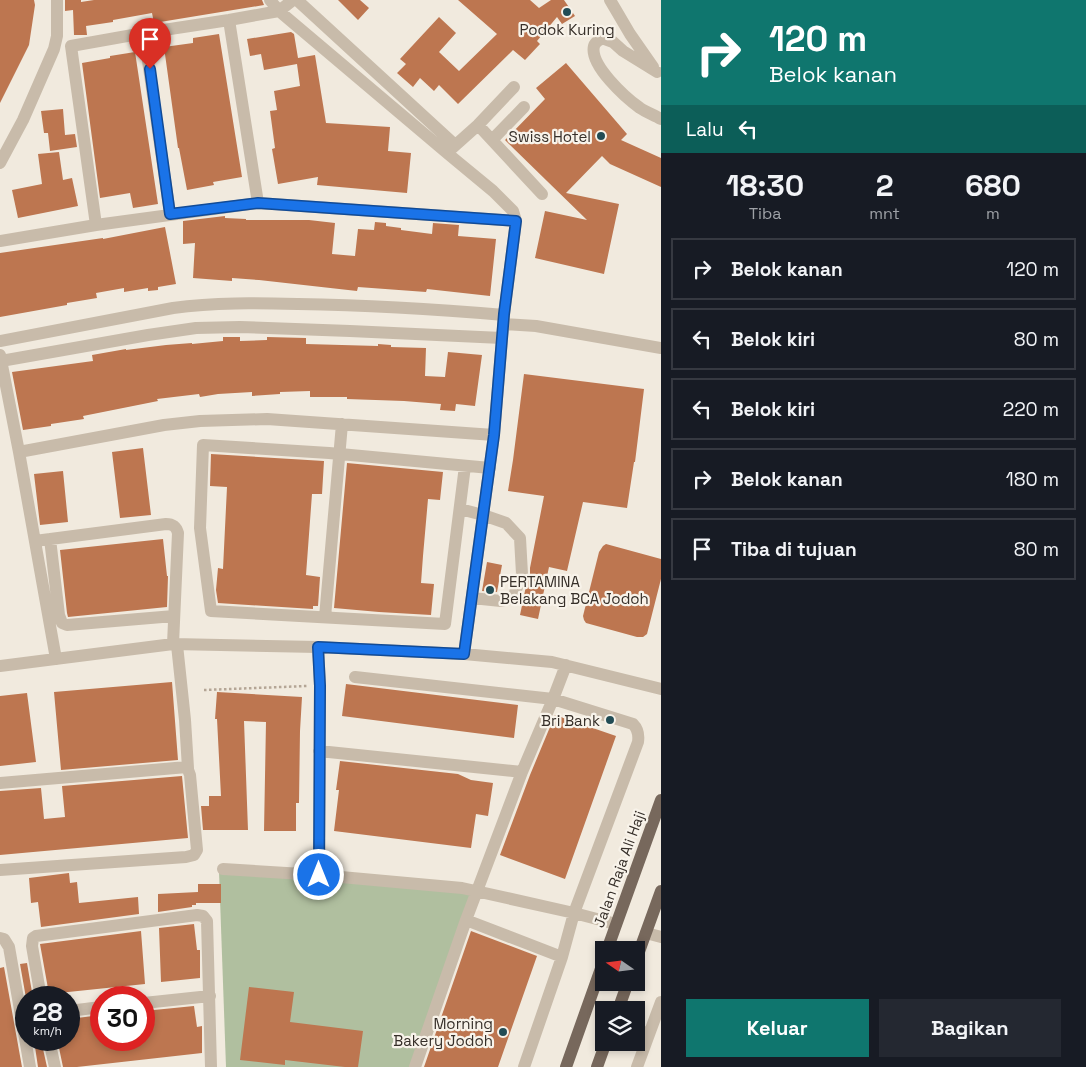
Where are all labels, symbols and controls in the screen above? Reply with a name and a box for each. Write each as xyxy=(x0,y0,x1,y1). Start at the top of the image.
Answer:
marker: Podok Kuring xyxy=(561,6,573,18)
text: 120 m xyxy=(769,17,867,61)
pin xyxy=(129,18,171,69)
place label: Podok Kuring xyxy=(519,20,615,39)
icon: right xyxy=(686,20,751,85)
icon: arrive xyxy=(136,25,164,53)
text: Belok kanan xyxy=(769,60,897,88)
icon: left xyxy=(734,115,762,143)
text: Lalu xyxy=(686,117,724,142)
place label: Swiss Hotel xyxy=(508,127,591,146)
marker: Swiss Hotel xyxy=(595,130,607,142)
text: 18:30 xyxy=(726,166,804,205)
text: 2 xyxy=(876,166,893,205)
text: 680 xyxy=(965,166,1021,205)
text: Tiba xyxy=(749,203,781,224)
text: mnt xyxy=(869,203,900,224)
text: m xyxy=(986,203,1000,224)
icon: right xyxy=(688,255,716,283)
text: Belok kanan xyxy=(731,257,843,282)
text: 120 m xyxy=(1006,257,1059,282)
icon: left xyxy=(688,325,716,353)
text: Belok kiri xyxy=(731,327,815,352)
text: 80 m xyxy=(1014,327,1059,352)
icon: left xyxy=(688,395,716,423)
text: Belok kiri xyxy=(731,397,815,422)
text: 220 m xyxy=(1003,397,1059,422)
icon: right xyxy=(688,465,716,493)
text: Belok kanan xyxy=(731,467,843,492)
text: 180 m xyxy=(1006,467,1059,492)
icon: arrive xyxy=(688,535,716,563)
text: Tiba di tujuan xyxy=(731,537,857,562)
text: 80 m xyxy=(1014,537,1059,562)
place label: PERTAMINA Belakang BCA Jodoh xyxy=(500,572,649,608)
marker: PERTAMINA Belakang BCA Jodoh xyxy=(484,584,496,596)
place label: Bri Bank xyxy=(541,711,600,730)
marker: Bri Bank xyxy=(604,714,616,726)
street label: Jalan Raja Ali Haji xyxy=(589,808,649,930)
position arrow xyxy=(292,848,344,900)
north arrow xyxy=(595,941,645,991)
map controls xyxy=(595,941,645,1051)
speed limit sign: 30 xyxy=(90,986,155,1051)
text: 28 xyxy=(33,996,62,1028)
button: Keluar xyxy=(686,999,869,1057)
button: Bagikan xyxy=(879,999,1061,1057)
button: layers xyxy=(595,1001,645,1051)
place label: Morning Bakery Jodoh xyxy=(393,1014,493,1050)
text: km/h xyxy=(33,1023,62,1039)
marker: Morning Bakery Jodoh xyxy=(497,1026,509,1038)

